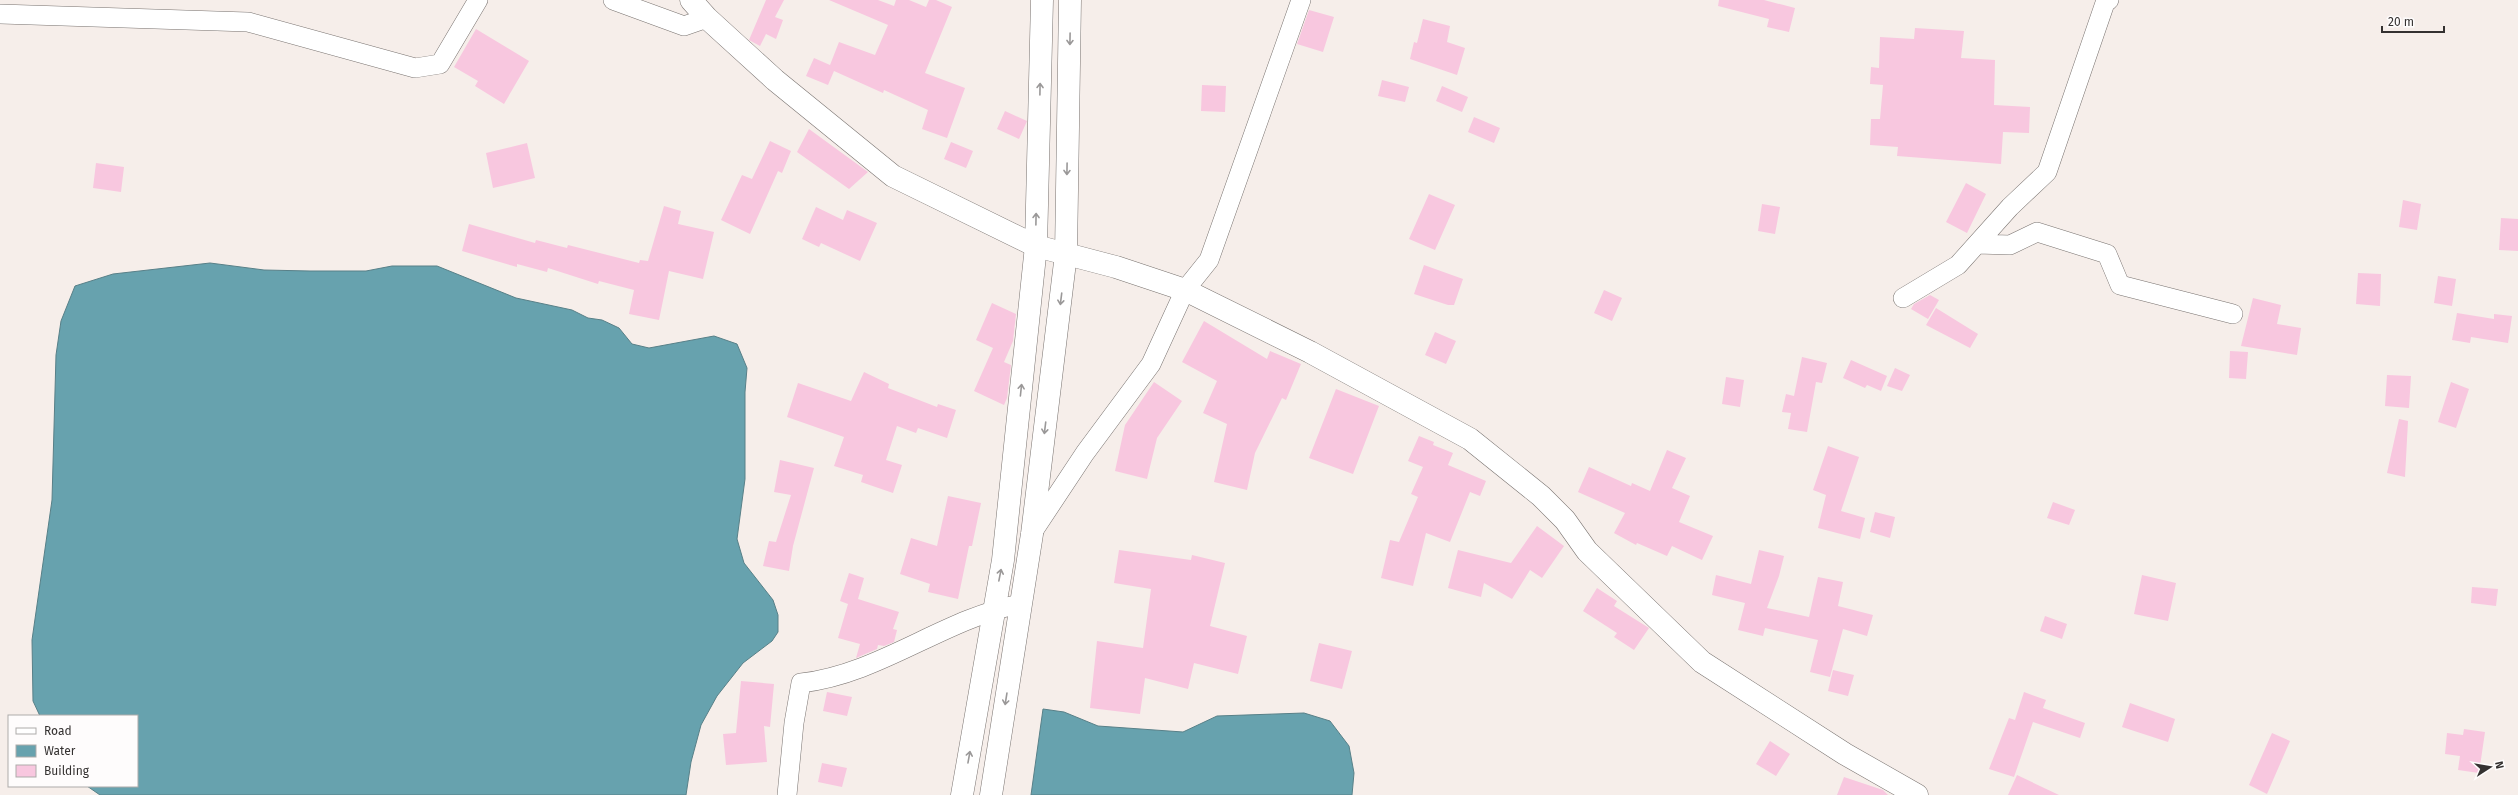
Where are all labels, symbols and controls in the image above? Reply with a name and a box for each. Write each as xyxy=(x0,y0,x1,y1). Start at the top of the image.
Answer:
scale bar xyxy=(2382,8,2444,34)
text: 20 m xyxy=(2388,15,2414,29)
one-way arrow xyxy=(1066,32,1073,45)
one-way arrow xyxy=(1036,83,1044,96)
one-way arrow xyxy=(1064,162,1071,175)
one-way arrow xyxy=(1033,213,1040,226)
one-way arrow xyxy=(1057,292,1064,305)
one-way arrow xyxy=(1017,384,1024,397)
one-way arrow xyxy=(1041,421,1049,434)
one-way arrow xyxy=(996,569,1004,582)
one-way arrow xyxy=(1002,692,1010,705)
legend xyxy=(8,715,138,787)
text: Road xyxy=(44,724,72,738)
text: Water xyxy=(44,744,76,758)
north arrow xyxy=(2470,747,2510,787)
one-way arrow xyxy=(965,750,973,763)
text: N xyxy=(2492,760,2506,770)
text: Building xyxy=(44,764,90,778)

